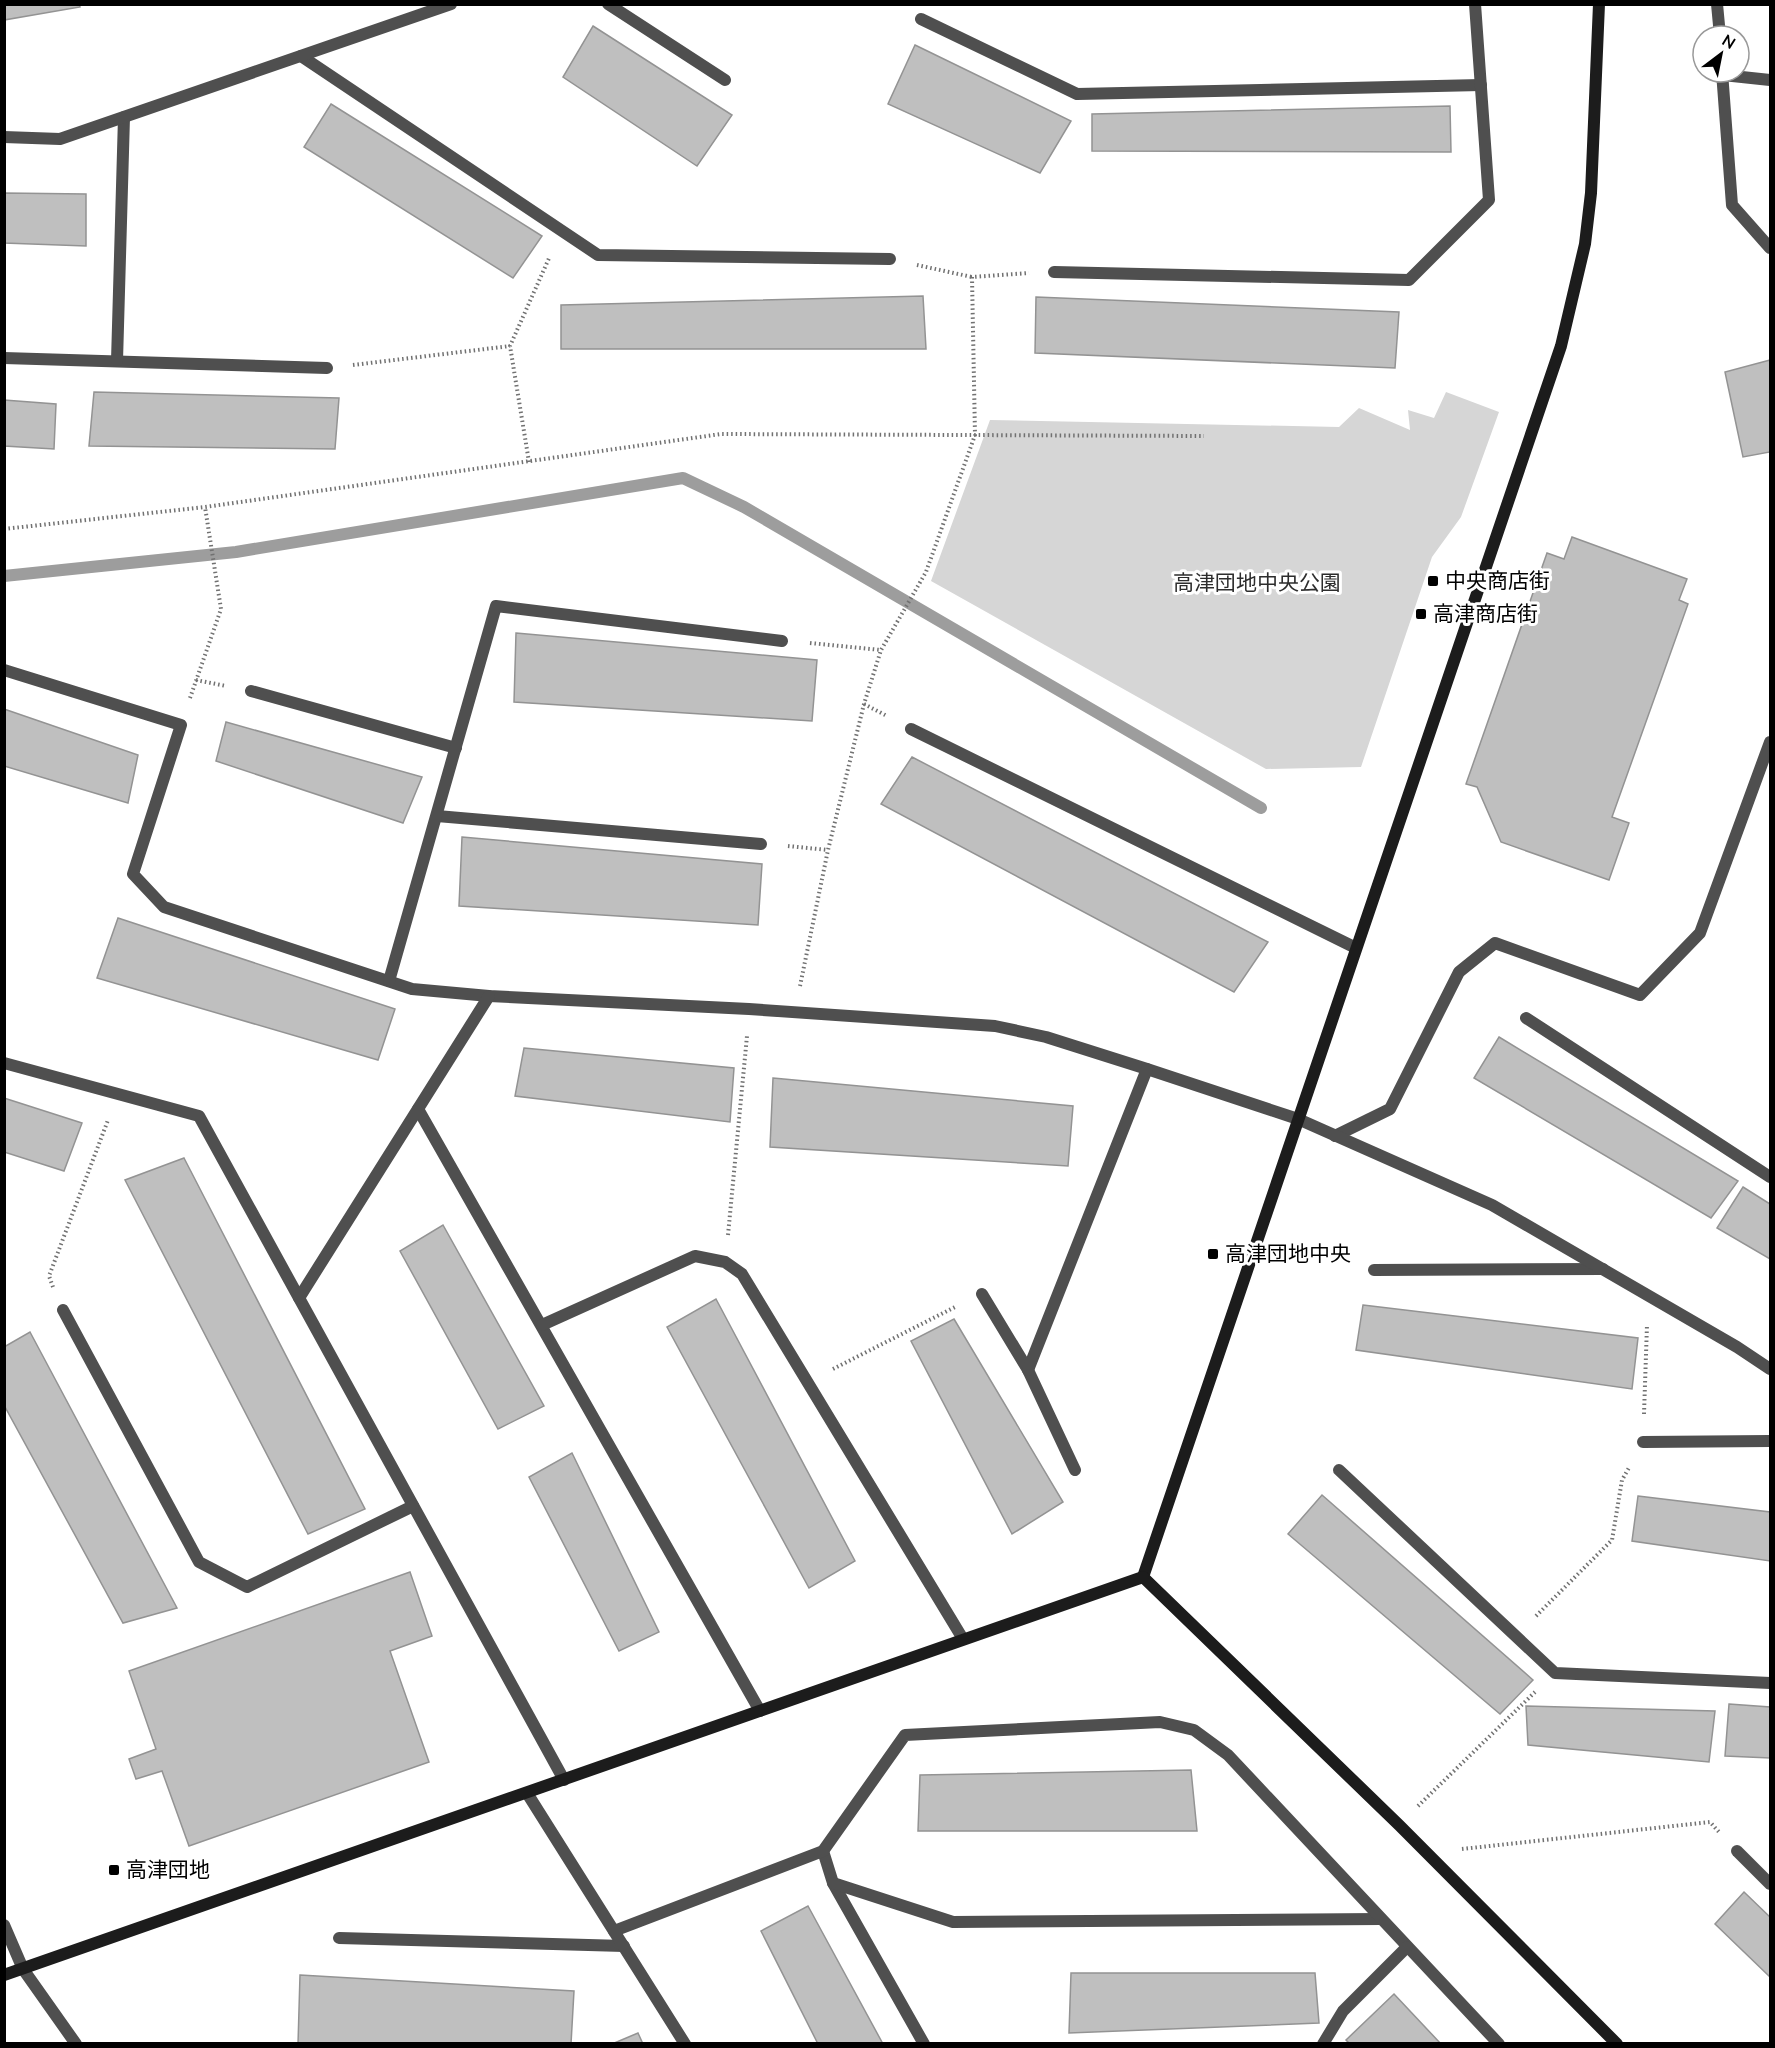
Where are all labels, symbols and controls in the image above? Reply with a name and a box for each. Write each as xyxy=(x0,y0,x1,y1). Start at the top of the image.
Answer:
north arrow xyxy=(1691,24,1751,84)
text: N xyxy=(1718,30,1739,55)
place label: 中央商店街 xyxy=(1445,567,1550,595)
park label: 高津団地中央公園 xyxy=(1173,569,1341,597)
marker: 中央商店街 xyxy=(1426,574,1440,588)
place label: 高津商店街 xyxy=(1433,600,1538,628)
marker: 高津商店街 xyxy=(1414,607,1428,621)
place label: 高津団地中央 xyxy=(1225,1240,1351,1268)
marker: 高津団地中央 xyxy=(1206,1247,1220,1261)
place label: 高津団地 xyxy=(126,1856,210,1884)
marker: 高津団地 xyxy=(107,1863,121,1877)

